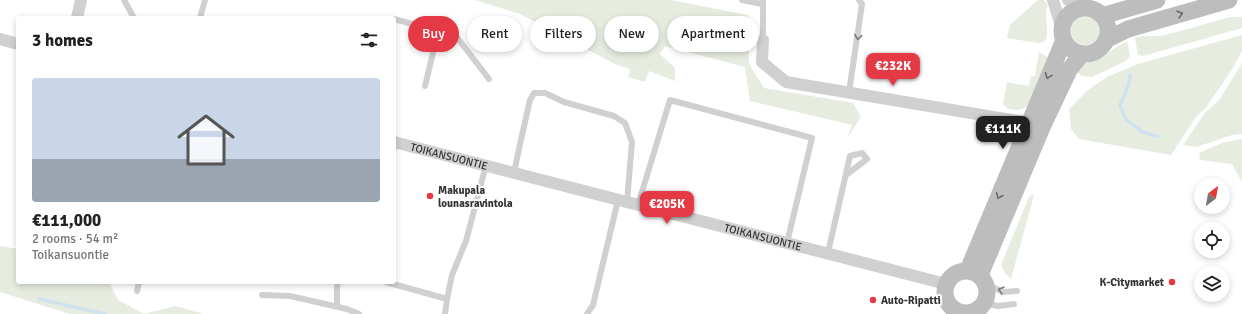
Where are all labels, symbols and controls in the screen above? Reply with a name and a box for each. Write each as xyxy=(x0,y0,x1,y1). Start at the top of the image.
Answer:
one-way arrow xyxy=(1176,10,1183,19)
chip: Buy xyxy=(408,16,459,52)
chip: Rent xyxy=(467,16,522,52)
chip: Filters xyxy=(530,16,596,52)
chip: New xyxy=(604,16,659,52)
chip: Apartment xyxy=(667,16,759,52)
icon: filters xyxy=(358,29,380,51)
text: 3 homes xyxy=(32,30,93,51)
one-way arrow xyxy=(854,34,862,40)
pin: €232K xyxy=(865,53,921,87)
text: €232K xyxy=(875,58,911,74)
one-way arrow xyxy=(1045,73,1053,80)
icon: home xyxy=(170,104,242,176)
pin: €111K xyxy=(975,116,1031,150)
text: €111K xyxy=(985,121,1021,137)
street label: TOIKANSUONTIE xyxy=(409,140,489,172)
north arrow xyxy=(1194,178,1230,214)
map controls xyxy=(1194,178,1230,302)
place label: Makupala lounasravintola xyxy=(438,184,513,210)
marker: Makupala lounasravintola xyxy=(425,191,435,201)
pin: €205K xyxy=(639,191,695,225)
one-way arrow xyxy=(996,192,1004,200)
text: €205K xyxy=(649,196,685,212)
text: €111,000 xyxy=(32,210,101,231)
street label: TOIKANSUONTIE xyxy=(723,221,803,253)
button: locate xyxy=(1194,222,1230,258)
text: 2 rooms · 54 m² xyxy=(32,231,118,247)
text: Toikansuontie xyxy=(32,247,109,263)
button: layers xyxy=(1194,266,1230,302)
place label: K-Citymarket xyxy=(1099,276,1164,289)
marker: K-Citymarket xyxy=(1167,277,1177,287)
one-way arrow xyxy=(998,286,1005,295)
place label: Auto-Ripatti xyxy=(881,294,941,307)
marker: Auto-Ripatti xyxy=(868,295,878,305)

